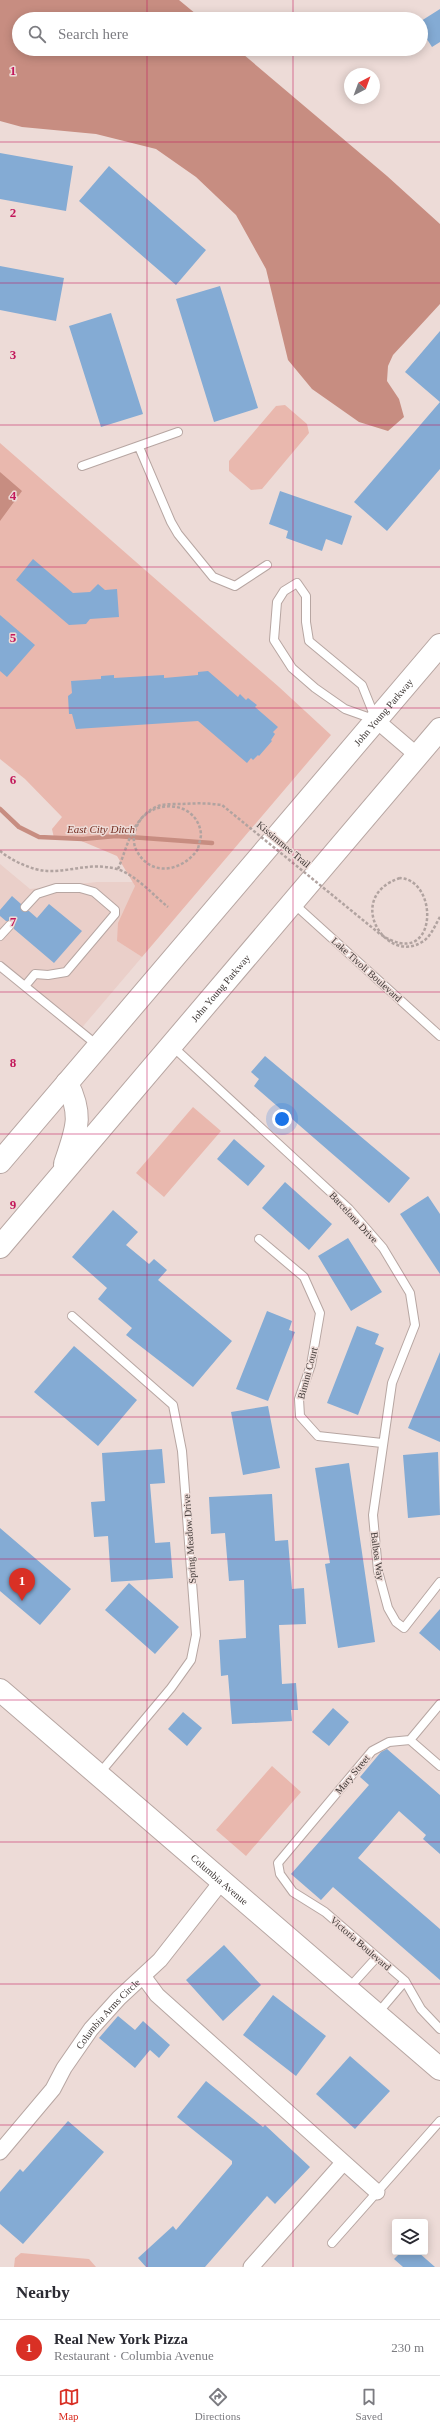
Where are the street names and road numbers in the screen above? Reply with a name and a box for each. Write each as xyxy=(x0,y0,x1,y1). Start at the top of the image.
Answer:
street label: John Young Parkway xyxy=(352,676,415,748)
street label: Kissimmee Trail xyxy=(255,819,313,870)
street label: Lake Tivoli Boulevard xyxy=(329,935,404,1004)
street label: John Young Parkway xyxy=(189,952,252,1024)
street label: Barcelona Drive xyxy=(327,1190,380,1246)
street label: Bimini Court xyxy=(295,1346,320,1400)
street label: Spring Meadow Drive xyxy=(181,1493,198,1584)
street label: Balboa Way xyxy=(369,1531,386,1581)
street label: Mary Street xyxy=(333,1752,372,1796)
street label: Columbia Avenue xyxy=(189,1852,251,1908)
street label: Victoria Boulevard xyxy=(328,1914,393,1973)
street label: Columbia Arms Circle xyxy=(74,1976,143,2051)

